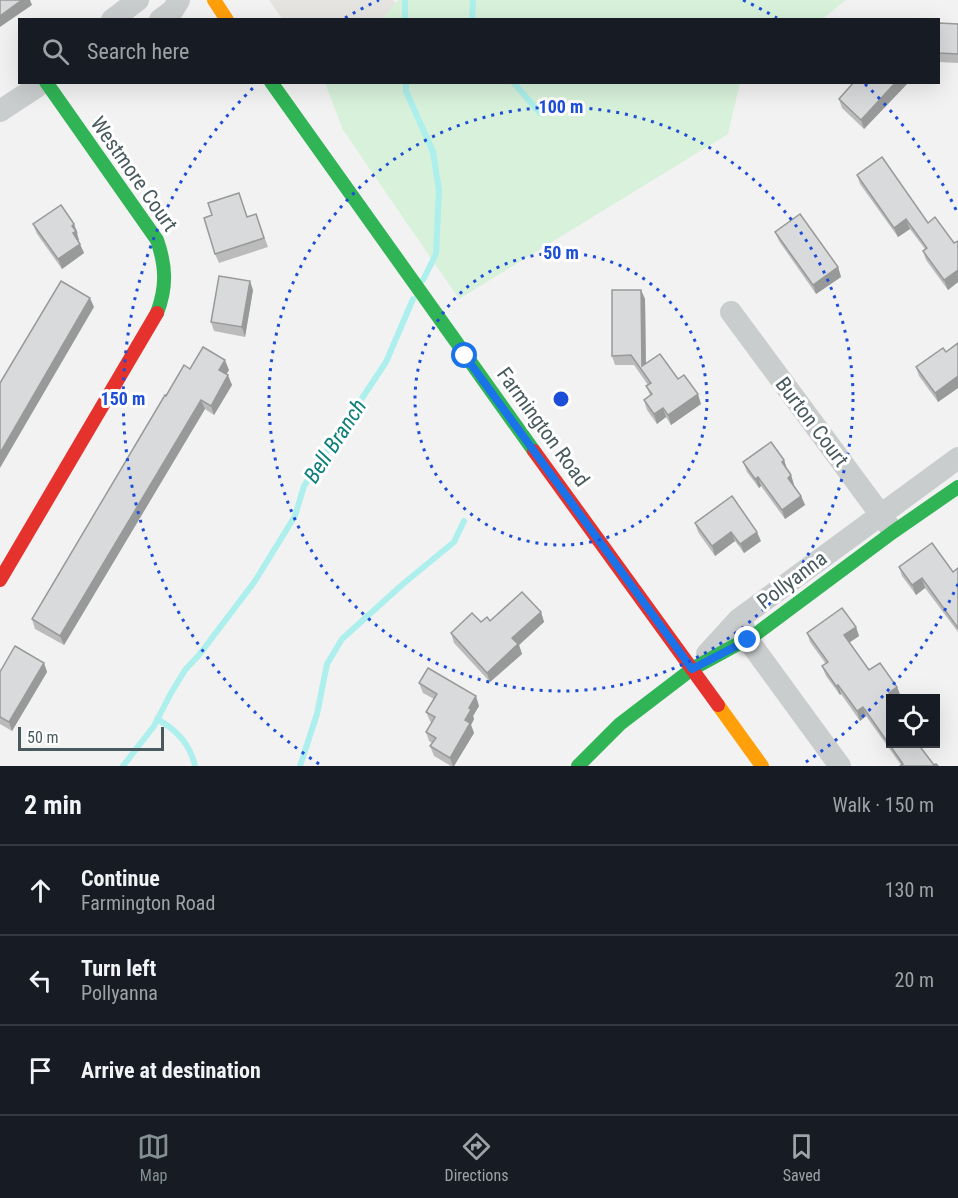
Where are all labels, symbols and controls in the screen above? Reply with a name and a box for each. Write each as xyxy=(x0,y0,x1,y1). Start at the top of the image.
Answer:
search box xyxy=(18,18,940,84)
icon: search xyxy=(39,35,72,68)
text: Search here xyxy=(87,39,189,64)
text: 100 m xyxy=(539,96,583,117)
street label: Westmore Court xyxy=(86,112,182,236)
text: 50 m xyxy=(543,242,579,263)
route start xyxy=(451,342,477,368)
street label: Farmington Road xyxy=(492,363,594,491)
street label: Burton Court xyxy=(771,373,853,471)
text: 150 m xyxy=(101,388,145,409)
centre of rings xyxy=(551,389,571,409)
water label: Bell Branch xyxy=(299,394,371,488)
street label: Pollyanna xyxy=(753,546,831,614)
route end xyxy=(734,626,760,652)
map controls xyxy=(886,694,940,748)
button: locate xyxy=(886,694,940,748)
scale bar xyxy=(18,724,164,752)
text: 50 m xyxy=(27,728,59,747)
text: 2 min xyxy=(24,790,82,820)
text: Walk · 150 m xyxy=(833,793,934,817)
text: Continue xyxy=(81,866,160,891)
icon: ahead xyxy=(24,874,57,907)
text: 130 m xyxy=(885,878,934,902)
text: Farmington Road xyxy=(81,891,215,915)
text: Turn left xyxy=(81,956,156,981)
icon: left xyxy=(24,964,57,997)
text: 20 m xyxy=(895,968,934,992)
text: Pollyanna xyxy=(81,981,158,1005)
icon: arrive xyxy=(24,1054,57,1087)
text: Arrive at destination xyxy=(81,1058,261,1083)
tab: Map xyxy=(137,1130,170,1185)
tab: Directions xyxy=(445,1130,508,1185)
tab: Saved xyxy=(783,1130,821,1185)

